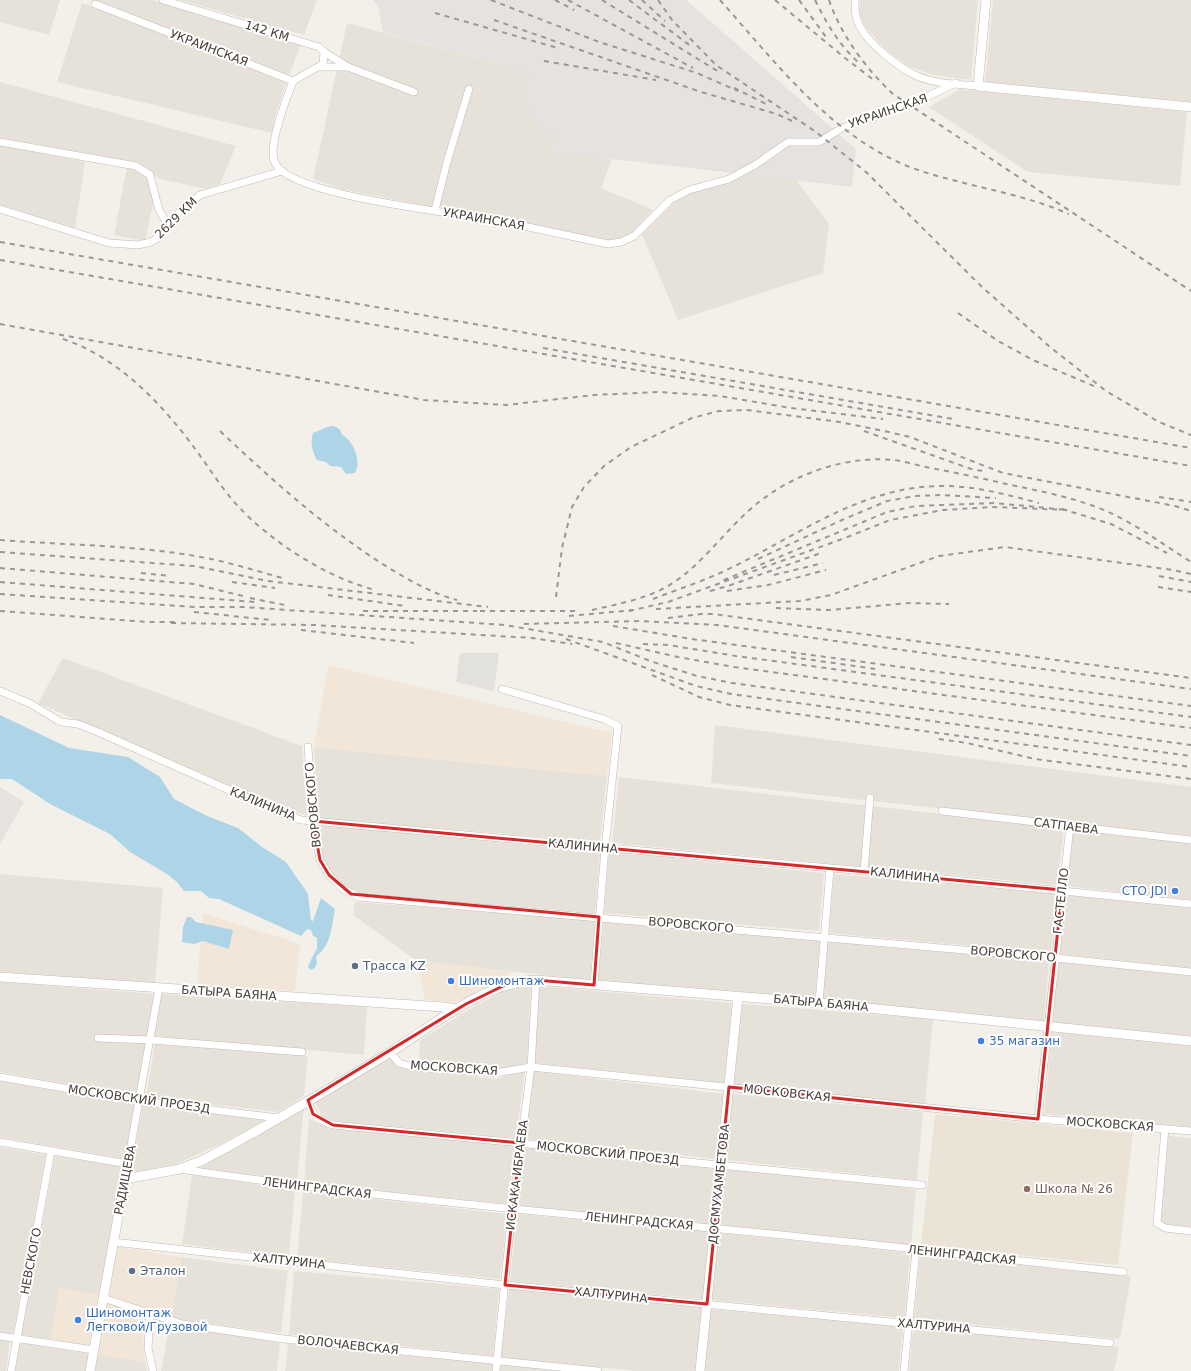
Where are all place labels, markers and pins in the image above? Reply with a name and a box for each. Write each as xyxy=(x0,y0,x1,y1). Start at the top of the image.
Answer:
place label: СТО JDI xyxy=(1122,884,1167,898)
marker: СТО JDI xyxy=(1170,886,1180,896)
place label: Трасса KZ xyxy=(362,959,426,973)
marker: Трасса KZ xyxy=(350,961,360,971)
place label: Шиномонтаж xyxy=(459,974,544,988)
marker: Шиномонтаж xyxy=(446,976,456,986)
place label: 35 магазин xyxy=(989,1034,1060,1048)
marker: 35 магазин xyxy=(976,1036,986,1046)
place label: Школа № 26 xyxy=(1035,1182,1113,1196)
marker: Школа № 26 xyxy=(1022,1184,1032,1194)
place label: Эталон xyxy=(140,1264,186,1278)
marker: Эталон xyxy=(127,1266,137,1276)
place label: Шиномонтаж Легковой/Грузовой xyxy=(86,1306,208,1334)
marker: Шиномонтаж Легковой/Грузовой xyxy=(73,1315,83,1325)

